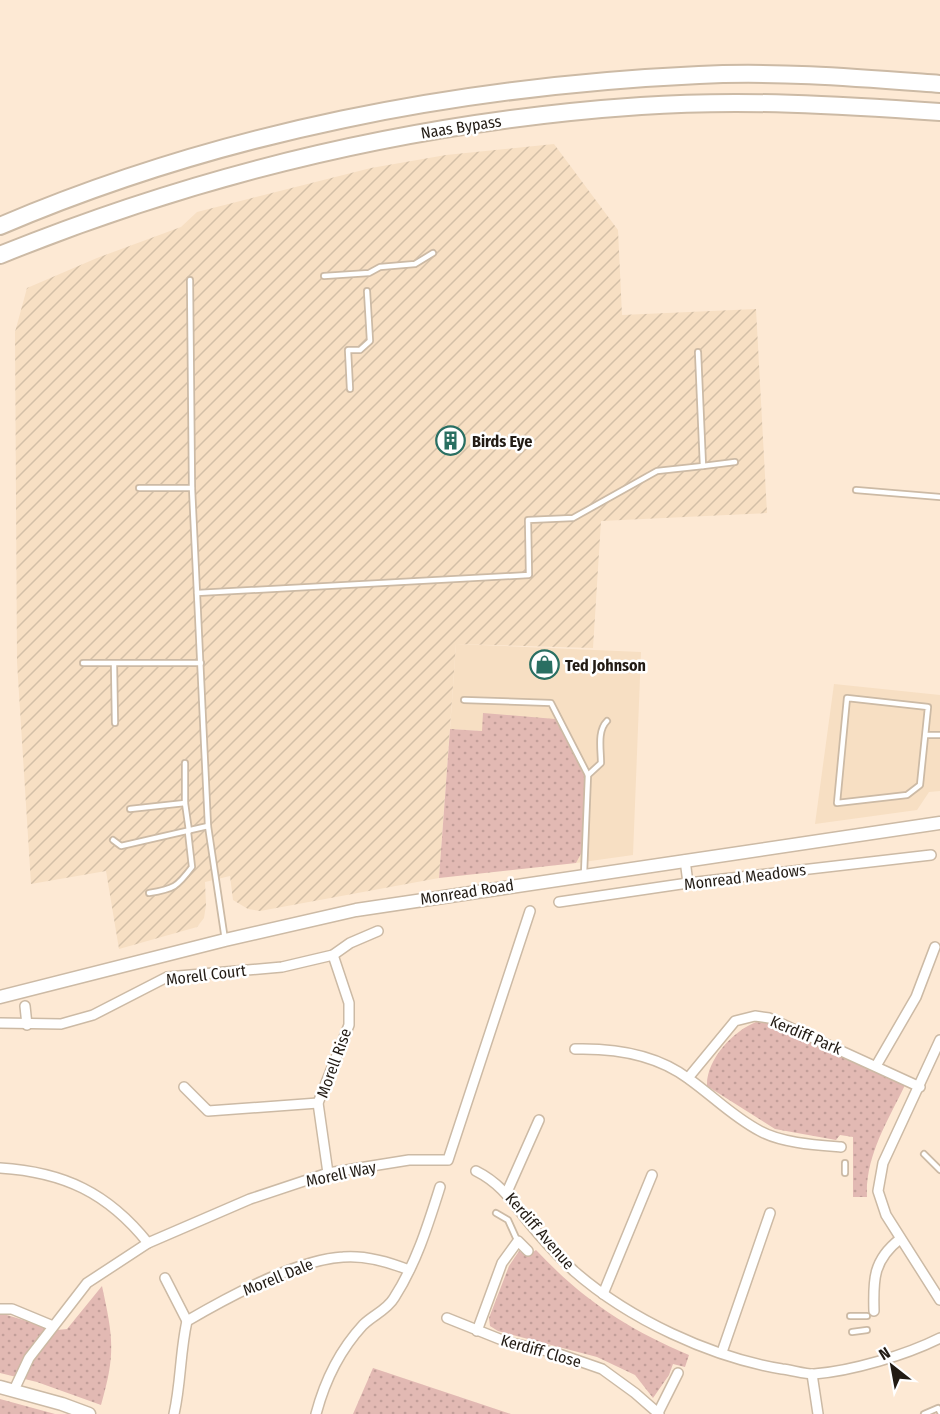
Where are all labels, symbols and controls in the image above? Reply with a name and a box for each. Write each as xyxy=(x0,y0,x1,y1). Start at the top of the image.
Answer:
street label: Naas Bypass xyxy=(419,111,503,143)
building icon: Birds Eye xyxy=(435,425,467,457)
place label: Birds Eye xyxy=(472,432,532,451)
shop icon: Ted Johnson xyxy=(528,649,560,681)
place label: Ted Johnson xyxy=(565,656,646,675)
street label: Monread Meadows xyxy=(683,860,807,894)
street label: Monread Road xyxy=(419,875,515,909)
street label: Morell Court xyxy=(165,961,248,989)
street label: Kerdiff Park xyxy=(767,1011,845,1059)
street label: Morell Rise xyxy=(313,1026,355,1100)
street label: Morell Way xyxy=(304,1157,379,1191)
street label: Kerdiff Avenue xyxy=(501,1189,579,1273)
street label: Morell Dale xyxy=(240,1254,316,1300)
street label: Kerdiff Close xyxy=(499,1330,583,1372)
north arrow xyxy=(862,1336,922,1396)
text: N xyxy=(876,1343,894,1364)

